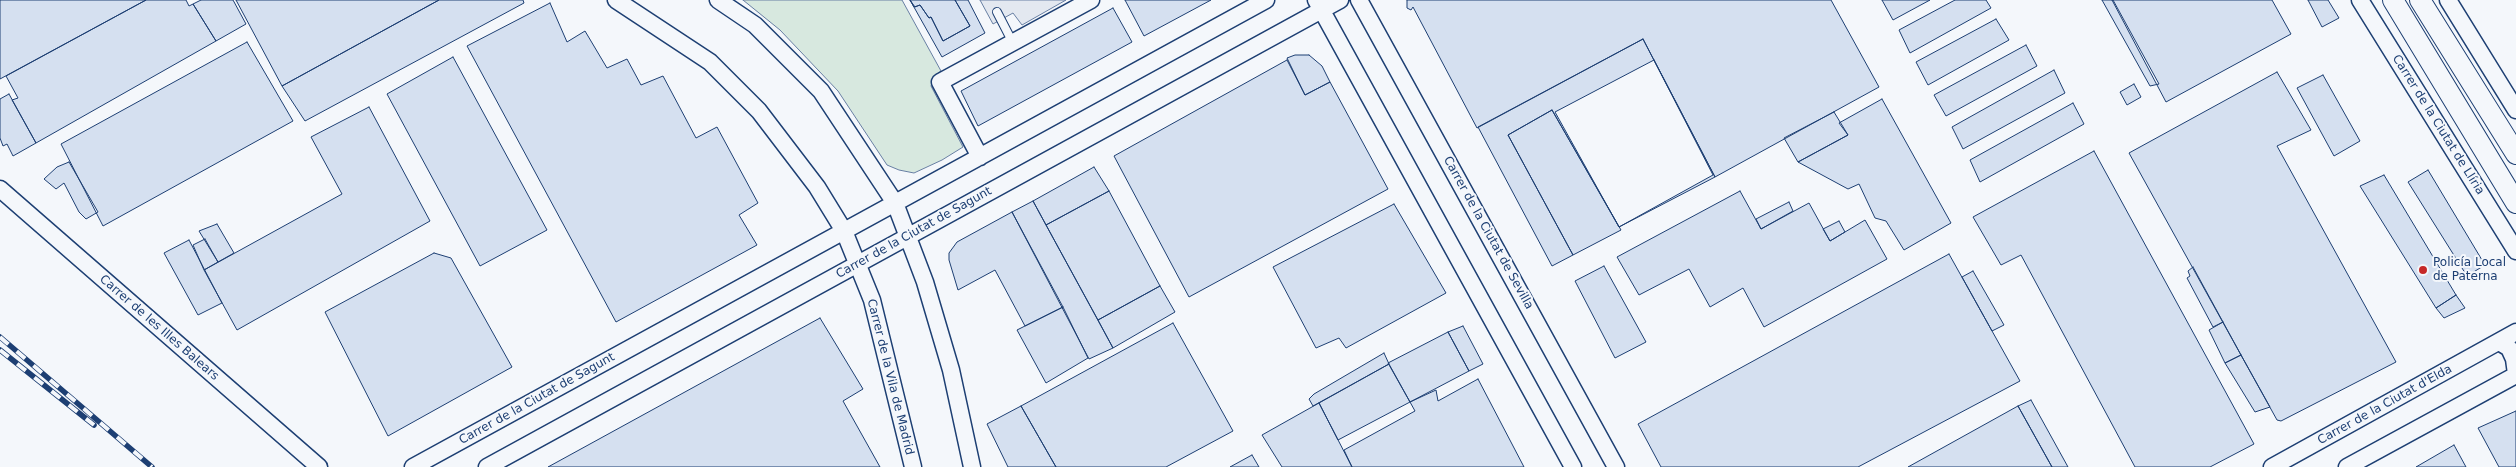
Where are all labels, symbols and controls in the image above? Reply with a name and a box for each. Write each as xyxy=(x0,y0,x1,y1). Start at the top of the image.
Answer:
street label: Carrer de la Ciutat de Llíria xyxy=(2389,52,2487,198)
street label: Carrer de la Ciutat de Sevilla xyxy=(1440,154,1536,312)
street label: Carrer de la Ciutat de Sagunt xyxy=(834,184,994,282)
place label: Policía Local de Paterna xyxy=(2433,256,2506,284)
marker: Policía Local de Paterna xyxy=(2417,264,2429,276)
street label: Carrer de les Illes Balears xyxy=(96,272,222,384)
street label: Carrer de la Vila de Madrid xyxy=(864,297,916,457)
street label: Carrer de la Ciutat de Sagunt xyxy=(457,350,617,448)
street label: Carrer de la Ciutat d'Elda xyxy=(2315,362,2455,448)

